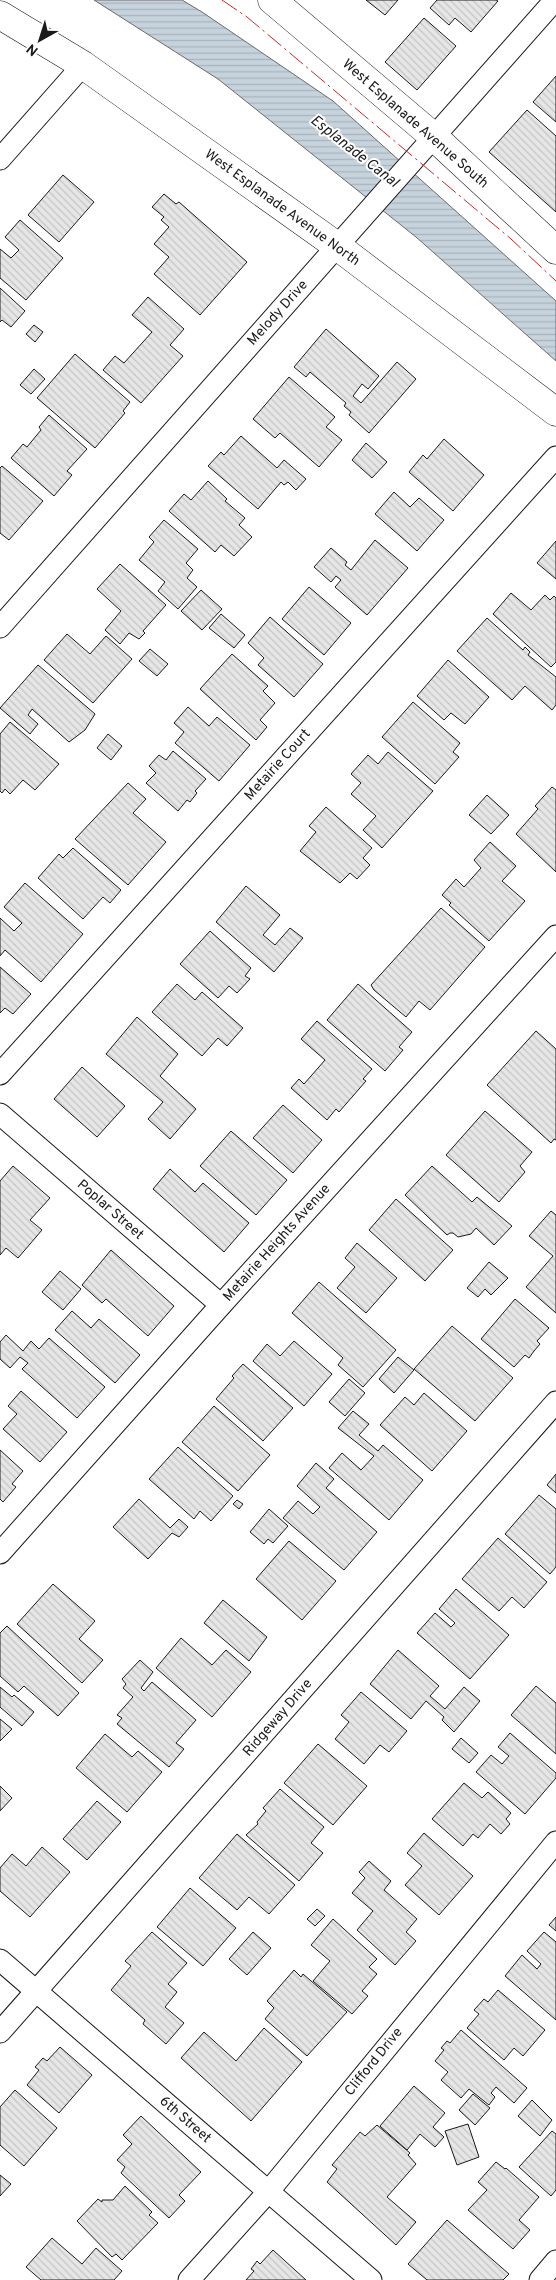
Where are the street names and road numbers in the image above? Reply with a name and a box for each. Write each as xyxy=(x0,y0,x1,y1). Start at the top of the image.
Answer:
street label: West Esplanade Avenue South xyxy=(338,56,492,192)
street label: West Esplanade Avenue North xyxy=(201,146,363,270)
street label: Melody Drive xyxy=(244,277,312,349)
street label: Metairie Court xyxy=(241,726,315,804)
street label: Poplar Street xyxy=(73,1176,147,1244)
street label: Metairie Heights Avenue xyxy=(220,1181,334,1305)
street label: Ridgeway Drive xyxy=(240,1676,316,1760)
street label: Clifford Drive xyxy=(341,2024,407,2100)
street label: 6th Street xyxy=(156,2093,214,2147)

